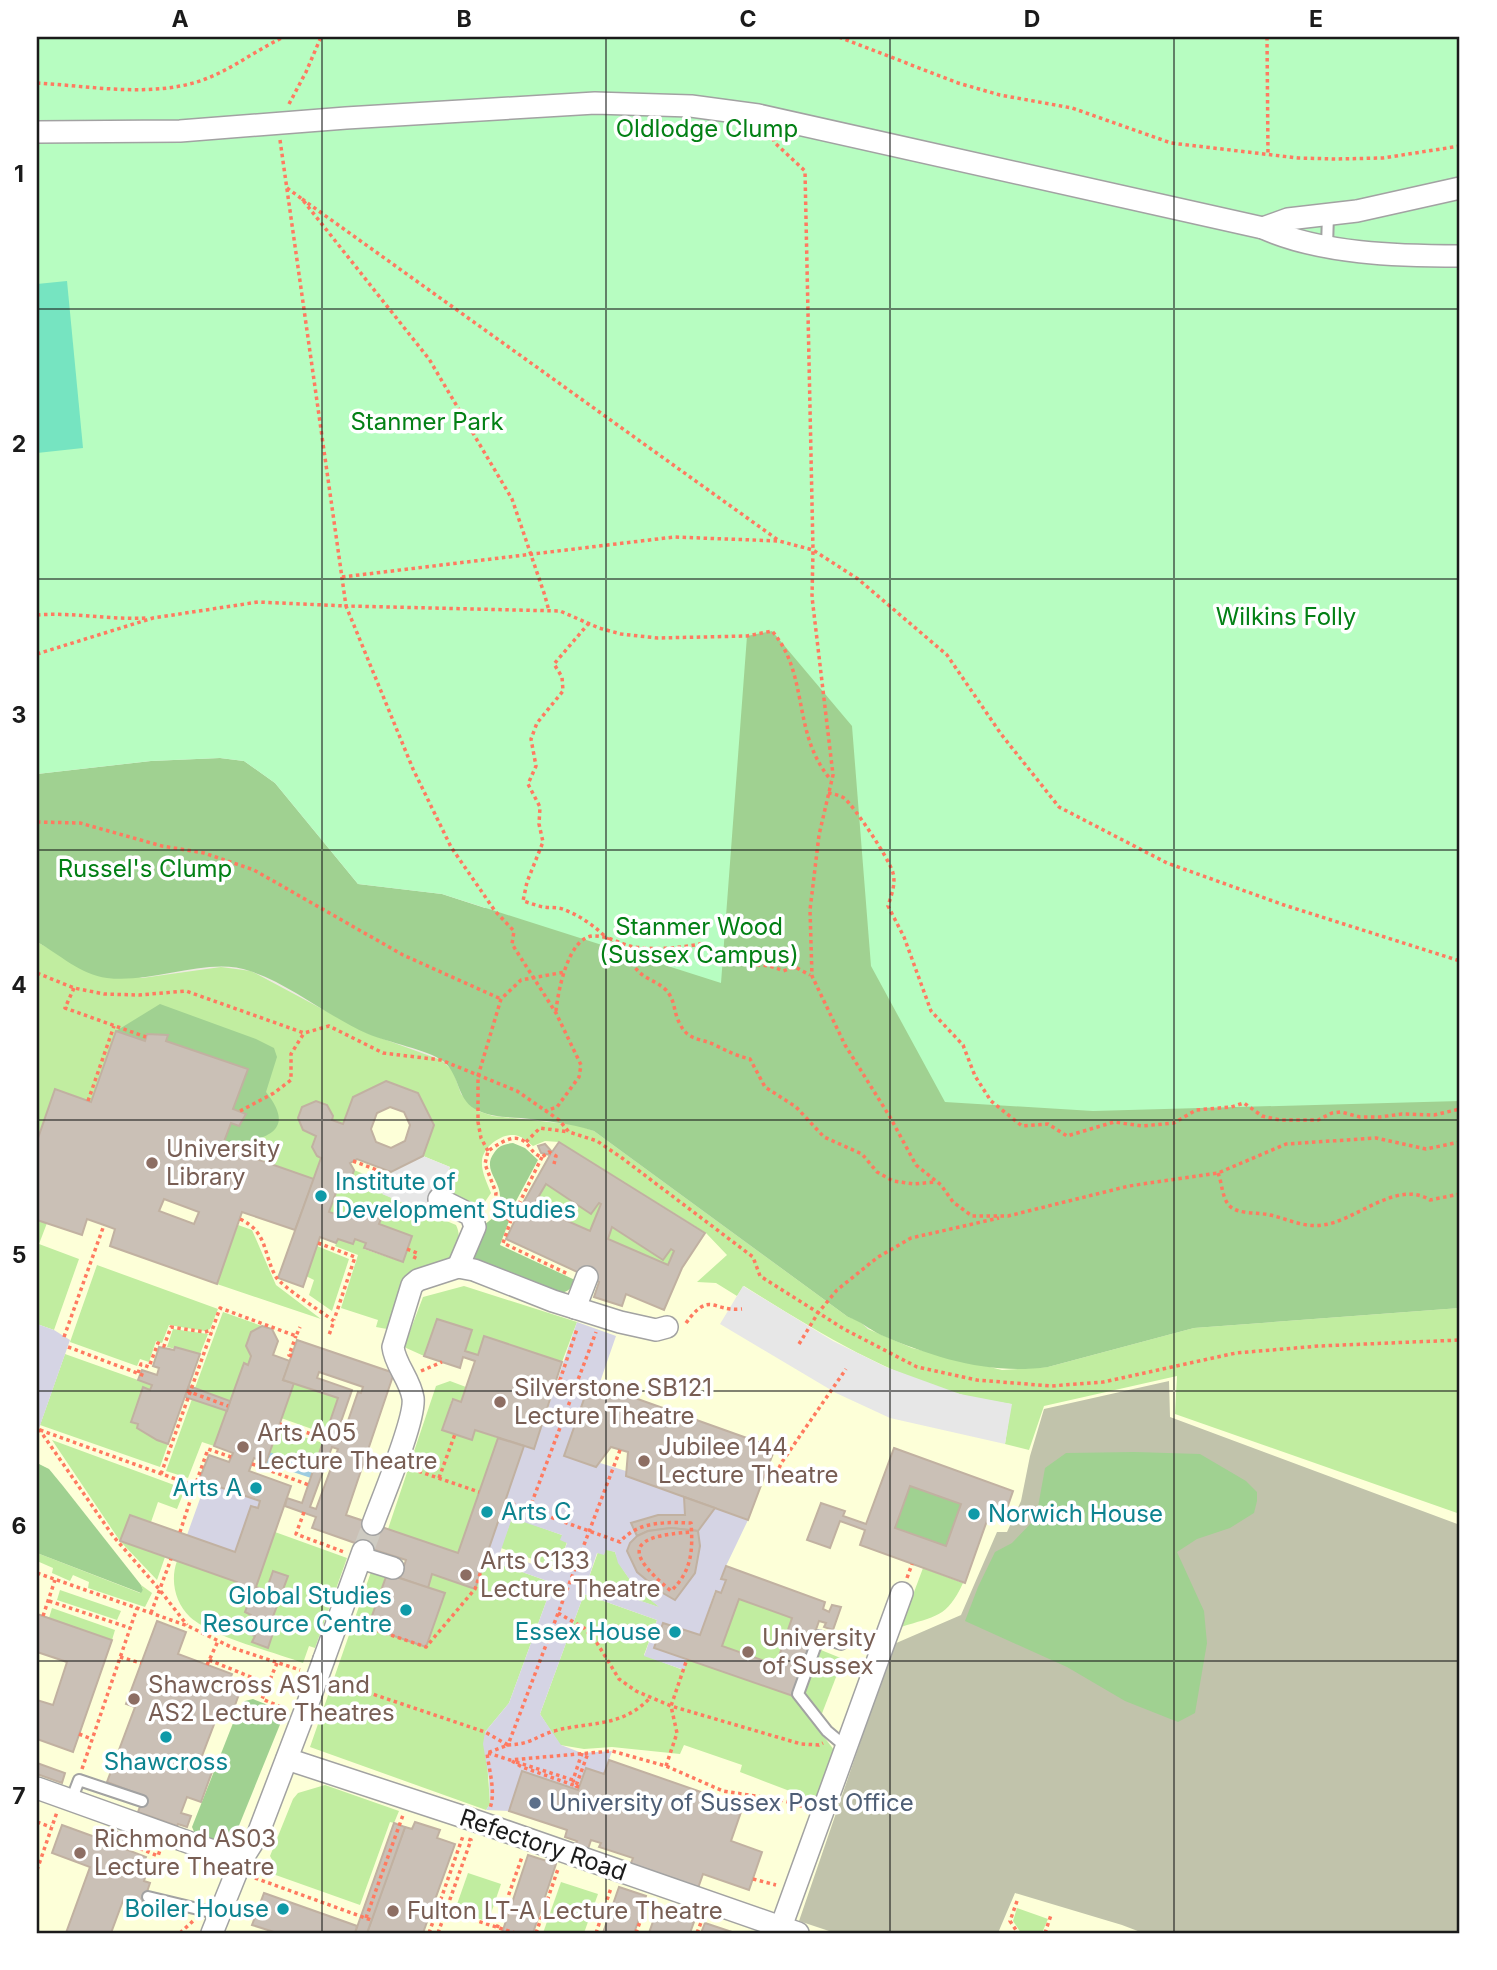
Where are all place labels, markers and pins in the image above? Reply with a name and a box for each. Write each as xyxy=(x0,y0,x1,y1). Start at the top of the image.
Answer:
place label: University Library xyxy=(166,1134,280,1191)
marker: University Library xyxy=(144,1155,160,1171)
place label: Institute of Development Studies xyxy=(335,1167,576,1224)
marker: Institute of Development Studies xyxy=(313,1188,329,1204)
place label: Silverstone SB121 Lecture Theatre xyxy=(514,1373,712,1430)
marker: Silverstone SB121 Lecture Theatre xyxy=(492,1394,508,1410)
place label: Arts A05 Lecture Theatre xyxy=(257,1418,438,1475)
place label: Jubilee 144 Lecture Theatre xyxy=(658,1432,839,1489)
marker: Arts A05 Lecture Theatre xyxy=(235,1439,251,1455)
marker: Jubilee 144 Lecture Theatre xyxy=(636,1453,652,1469)
place label: Arts A xyxy=(172,1473,242,1502)
marker: Arts A xyxy=(248,1480,264,1496)
place label: Arts C xyxy=(501,1497,572,1526)
place label: Norwich House xyxy=(988,1499,1163,1528)
marker: Arts C xyxy=(479,1504,495,1520)
marker: Norwich House xyxy=(966,1506,982,1522)
place label: Arts C133 Lecture Theatre xyxy=(480,1546,661,1603)
marker: Arts C133 Lecture Theatre xyxy=(458,1567,474,1583)
place label: Global Studies Resource Centre xyxy=(202,1581,392,1638)
marker: Global Studies Resource Centre xyxy=(398,1602,414,1618)
place label: Essex House xyxy=(515,1617,661,1646)
place label: University of Sussex xyxy=(762,1623,876,1680)
marker: Essex House xyxy=(667,1624,683,1640)
marker: University of Sussex xyxy=(740,1644,756,1660)
place label: Shawcross AS1 and AS2 Lecture Theatres xyxy=(148,1670,395,1727)
marker: Shawcross AS1 and AS2 Lecture Theatres xyxy=(126,1691,142,1707)
marker: Shawcross xyxy=(158,1729,174,1745)
place label: Shawcross xyxy=(104,1747,228,1776)
place label: University of Sussex Post Office xyxy=(549,1788,914,1817)
marker: University of Sussex Post Office xyxy=(527,1795,543,1811)
place label: Richmond AS03 Lecture Theatre xyxy=(94,1824,276,1881)
marker: Richmond AS03 Lecture Theatre xyxy=(72,1845,88,1861)
place label: Boiler House xyxy=(124,1894,269,1923)
place label: Fulton LT-A Lecture Theatre xyxy=(407,1896,723,1925)
marker: Boiler House xyxy=(275,1901,291,1917)
marker: Fulton LT-A Lecture Theatre xyxy=(385,1903,401,1919)

